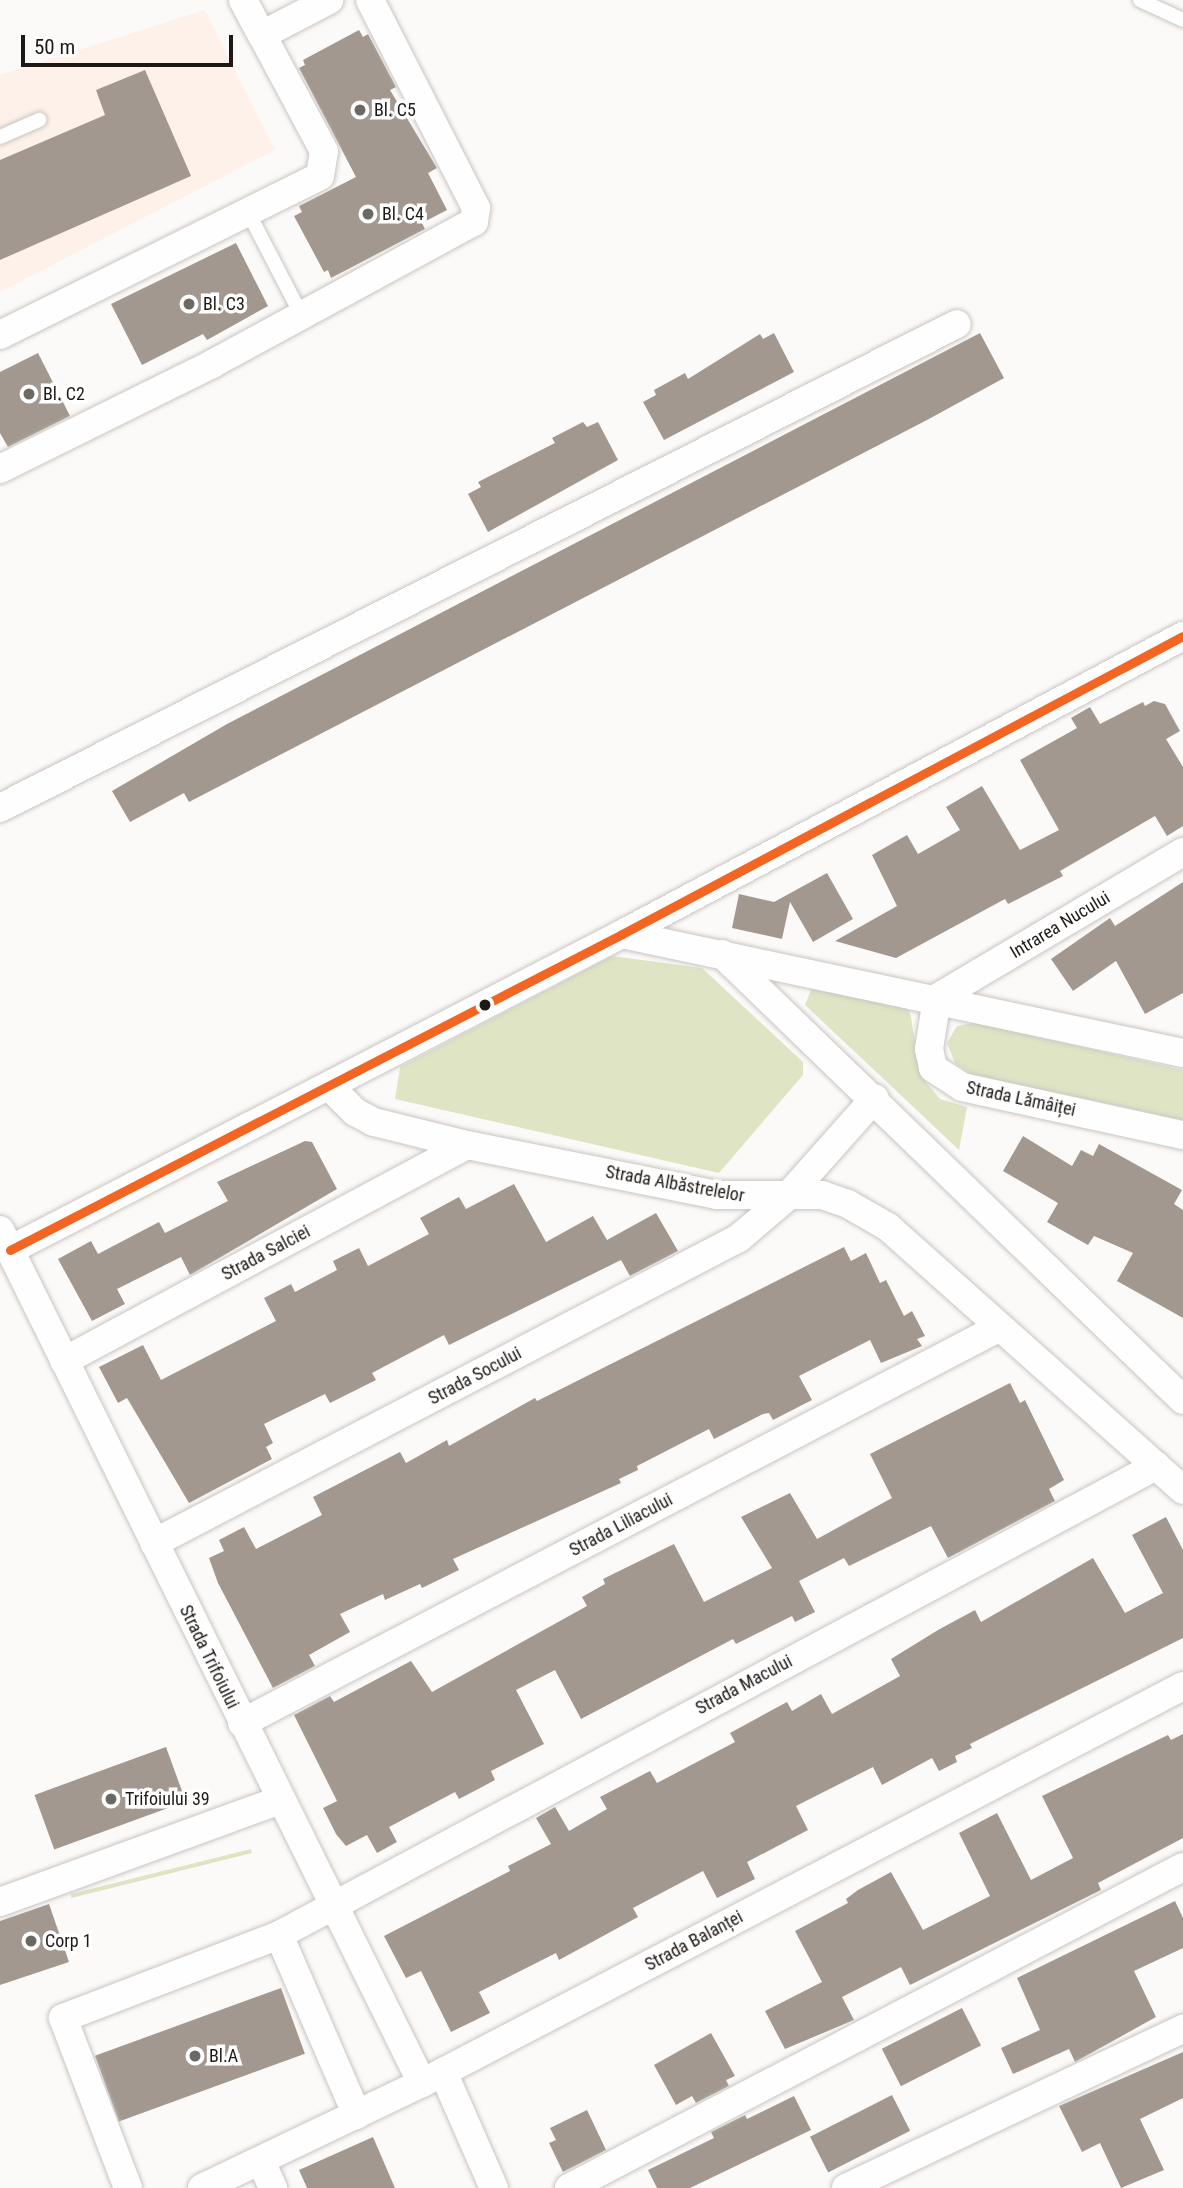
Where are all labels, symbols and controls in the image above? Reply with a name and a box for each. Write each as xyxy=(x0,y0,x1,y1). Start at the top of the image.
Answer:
scale bar xyxy=(24,21,236,65)
text: 50 m xyxy=(34,35,75,59)
place label: Bl. C5 xyxy=(374,99,416,121)
marker: Bl. C5 xyxy=(352,102,368,118)
place label: Bl. C4 xyxy=(382,203,424,225)
marker: Bl. C4 xyxy=(360,206,376,222)
place label: Bl. C3 xyxy=(203,293,245,315)
marker: Bl. C3 xyxy=(181,296,197,312)
place label: Bl. C2 xyxy=(43,383,85,405)
marker: Bl. C2 xyxy=(21,386,37,402)
street label: Intrarea Nucului xyxy=(1006,887,1114,963)
unlabelled marker xyxy=(478,998,492,1012)
street label: Strada Lămâiței xyxy=(964,1077,1078,1121)
street label: Strada Albăstrelelor xyxy=(604,1161,746,1207)
street label: Strada Salciei xyxy=(218,1221,314,1285)
street label: Strada Socului xyxy=(425,1342,525,1410)
street label: Strada Liliacului xyxy=(566,1489,676,1561)
street label: Strada Trifoiului xyxy=(175,1602,243,1712)
street label: Strada Macului xyxy=(692,1651,796,1719)
place label: Trifoiului 39 xyxy=(125,1788,210,1810)
marker: Trifoiului 39 xyxy=(103,1791,119,1807)
street label: Strada Balanței xyxy=(641,1906,747,1976)
place label: Corp 1 xyxy=(45,1930,92,1952)
marker: Corp 1 xyxy=(23,1933,39,1949)
place label: Bl.A xyxy=(209,2045,238,2067)
marker: Bl.A xyxy=(187,2048,203,2064)

